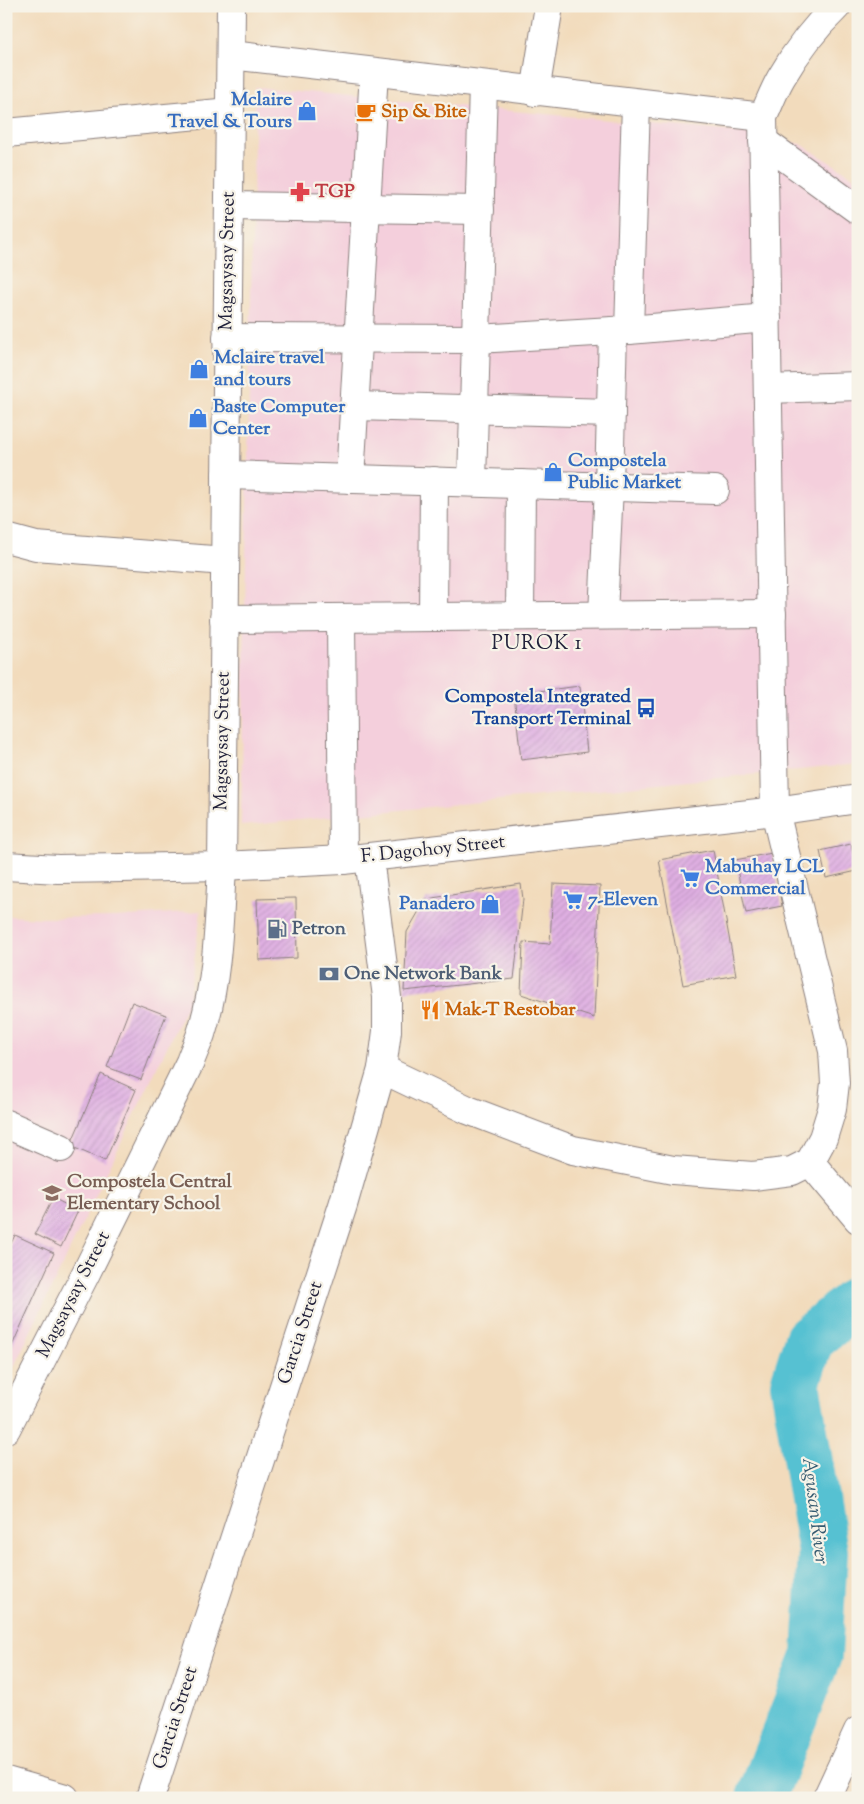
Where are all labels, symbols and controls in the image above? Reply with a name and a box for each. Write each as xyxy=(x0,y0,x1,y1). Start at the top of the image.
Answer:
place label: Mclaire Travel & Tours xyxy=(168,87,293,136)
place label: Sip & Bite xyxy=(381,99,467,126)
shop icon: Mclaire Travel & Tours xyxy=(296,100,318,122)
cafe icon: Sip & Bite xyxy=(355,101,377,123)
place label: TGP xyxy=(315,179,355,206)
pharmacy icon: TGP xyxy=(289,181,311,203)
street label: Magsaysay Street xyxy=(213,191,243,331)
place label: Mclaire travel and tours xyxy=(214,345,325,394)
shop icon: Mclaire travel and tours xyxy=(188,358,210,380)
place label: Baste Computer Center xyxy=(213,394,346,443)
shop icon: Baste Computer Center xyxy=(187,407,209,429)
place label: Compostela Public Market xyxy=(568,448,681,497)
shop icon: Compostela Public Market xyxy=(542,461,564,483)
district label: PUROK 1 xyxy=(492,630,582,659)
street label: Magsaysay Street xyxy=(208,671,238,811)
place label: Compostela Integrated Transport Terminal xyxy=(445,684,632,733)
bus stop icon: Compostela Integrated Transport Terminal xyxy=(635,697,657,719)
street label: F. Dagohoy Street xyxy=(360,829,507,871)
place label: Mabuhay LCL Commercial xyxy=(705,854,824,903)
supermarket icon: Mabuhay LCL Commercial xyxy=(679,867,701,889)
place label: 7-Eleven xyxy=(588,887,659,914)
supermarket icon: 7-Eleven xyxy=(562,889,584,911)
place label: Panadero xyxy=(399,891,476,918)
shop icon: Panadero xyxy=(479,893,501,915)
place label: Petron xyxy=(292,916,347,943)
fuel station icon: Petron xyxy=(266,918,288,940)
place label: One Network Bank xyxy=(344,961,503,988)
bank icon: One Network Bank xyxy=(318,963,340,985)
place label: Mak-T Restobar xyxy=(445,997,576,1024)
restaurant icon: Mak-T Restobar xyxy=(419,999,441,1021)
place label: Compostela Central Elementary School xyxy=(67,1169,233,1218)
school or university icon: Compostela Central Elementary School xyxy=(41,1182,63,1204)
street label: Magsaysay Street xyxy=(30,1226,118,1363)
street label: Garcia Street xyxy=(272,1277,331,1388)
water label: Agusan River xyxy=(793,1456,835,1566)
street label: Garcia Street xyxy=(147,1662,206,1773)

